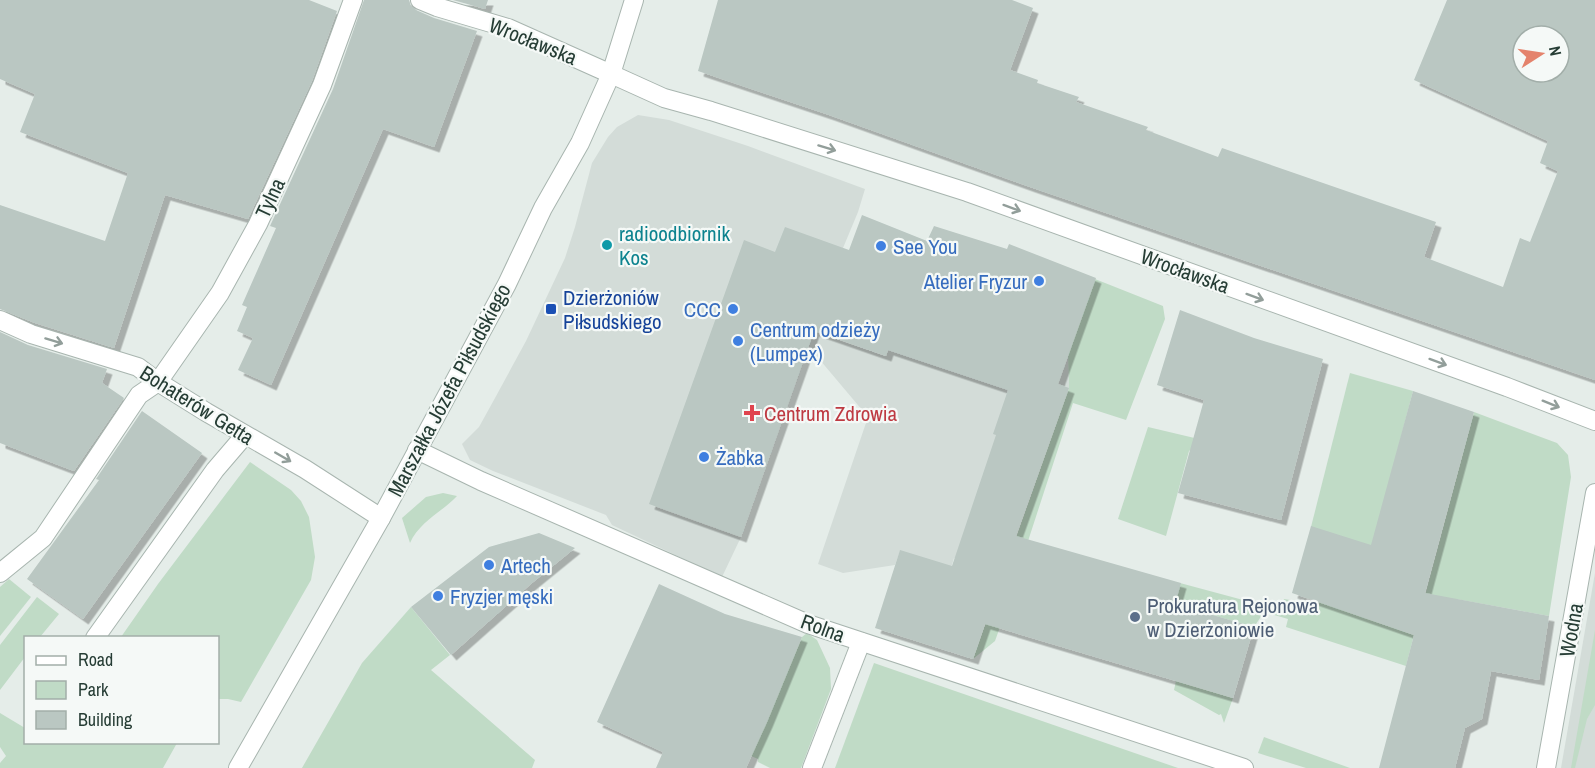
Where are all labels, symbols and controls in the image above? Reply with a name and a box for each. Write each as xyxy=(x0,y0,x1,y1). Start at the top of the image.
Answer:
street label: Wrocławska xyxy=(485,10,582,72)
north arrow xyxy=(1511,24,1571,84)
text: N xyxy=(1544,44,1567,58)
one-way arrow xyxy=(817,143,836,154)
street label: Tylna xyxy=(248,173,292,223)
one-way arrow xyxy=(1002,204,1021,215)
place label: radioodbiornik Kos xyxy=(619,219,730,272)
place label: See You xyxy=(893,232,957,261)
marker: radioodbiornik Kos xyxy=(600,238,614,252)
marker: See You xyxy=(874,239,888,253)
street label: Wrocławska xyxy=(1137,242,1234,301)
place label: Atelier Fryzur xyxy=(923,267,1027,296)
marker: Atelier Fryzur xyxy=(1032,274,1046,288)
street label: Marszałka Józefa Piłsudskiego xyxy=(380,278,518,502)
place label: Dzierżoniów Piłsudskiego xyxy=(563,283,662,336)
one-way arrow xyxy=(1245,292,1264,303)
place label: CCC xyxy=(684,295,721,324)
marker: Dzierżoniów Piłsudskiego xyxy=(544,302,558,316)
marker: CCC xyxy=(726,302,740,316)
place label: Centrum odzieży (Lumpex) xyxy=(750,315,881,368)
marker: Centrum odzieży (Lumpex) xyxy=(731,334,745,348)
one-way arrow xyxy=(44,336,63,347)
street label: Bohaterów Getta xyxy=(135,358,260,452)
one-way arrow xyxy=(1428,358,1447,369)
place label: Centrum Zdrowia xyxy=(764,399,897,428)
one-way arrow xyxy=(1541,399,1560,410)
marker: Centrum Zdrowia xyxy=(745,406,759,420)
place label: Żabka xyxy=(716,443,764,472)
marker: Żabka xyxy=(697,450,711,464)
one-way arrow xyxy=(274,451,291,463)
place label: Artech xyxy=(500,551,551,580)
marker: Artech xyxy=(482,558,496,572)
place label: Fryzjer męski xyxy=(450,582,553,611)
marker: Fryzjer męski xyxy=(431,589,445,603)
place label: Prokuratura Rejonowa w Dzierżoniowie xyxy=(1147,591,1319,644)
street label: Wodna xyxy=(1552,600,1590,659)
street label: Rolna xyxy=(797,607,849,649)
marker: Prokuratura Rejonowa w Dzierżoniowie xyxy=(1128,610,1142,624)
legend xyxy=(24,636,219,744)
text: Road xyxy=(78,647,113,672)
text: Park xyxy=(78,677,109,702)
text: Building xyxy=(78,707,133,732)

